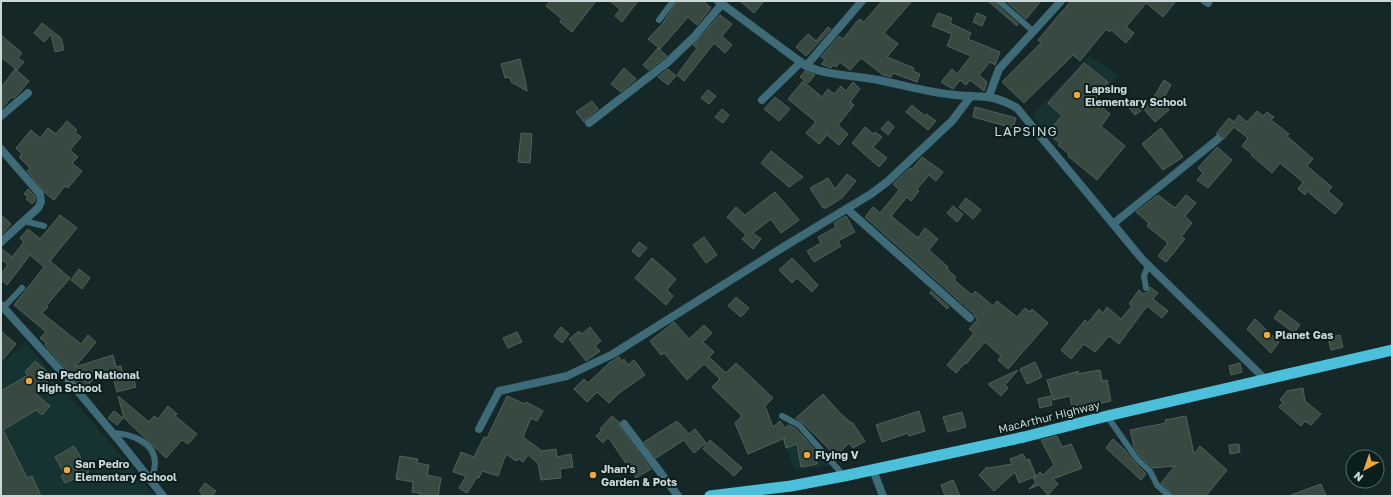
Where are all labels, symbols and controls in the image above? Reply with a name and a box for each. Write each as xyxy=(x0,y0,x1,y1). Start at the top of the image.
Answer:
place label: Lapsing Elementary School xyxy=(1085,82,1187,108)
marker: Lapsing Elementary School xyxy=(1072,90,1082,100)
district label: LAPSING xyxy=(994,123,1058,139)
place label: Planet Gas xyxy=(1275,328,1333,341)
marker: Planet Gas xyxy=(1262,330,1272,340)
place label: San Pedro National High School xyxy=(37,368,140,394)
marker: San Pedro National High School xyxy=(24,376,34,386)
street label: MacArthur Highway xyxy=(997,398,1101,435)
place label: Flying V xyxy=(815,448,859,461)
north arrow xyxy=(1345,449,1385,489)
marker: Flying V xyxy=(802,450,812,460)
place label: San Pedro Elementary School xyxy=(75,457,177,483)
place label: Jhan's Garden & Pots xyxy=(601,462,677,488)
marker: San Pedro Elementary School xyxy=(62,465,72,475)
text: N xyxy=(1351,469,1366,485)
marker: Jhan's Garden & Pots xyxy=(588,470,598,480)

